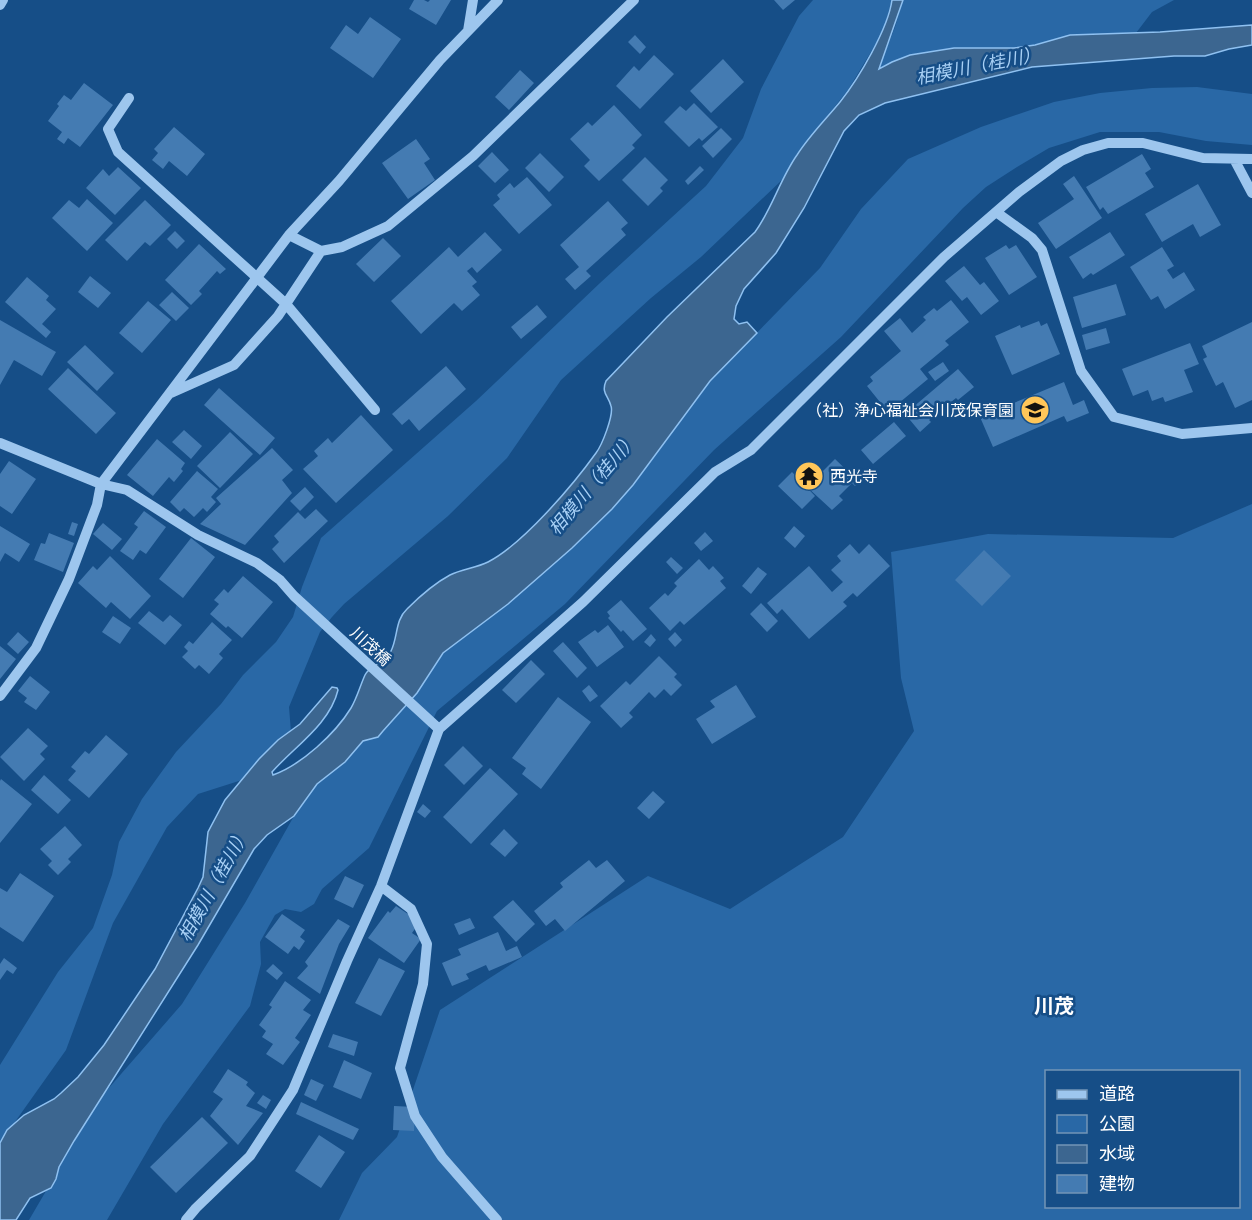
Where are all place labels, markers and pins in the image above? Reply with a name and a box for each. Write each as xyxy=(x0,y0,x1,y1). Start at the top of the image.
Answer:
school or university icon: （社）浄心福祉会川茂保育園 xyxy=(1019,394,1051,426)
place label: （社）浄心福祉会川茂保育園 xyxy=(806,400,1014,419)
temple icon: 西光寺 xyxy=(793,460,825,492)
place label: 西光寺 xyxy=(830,466,878,485)

